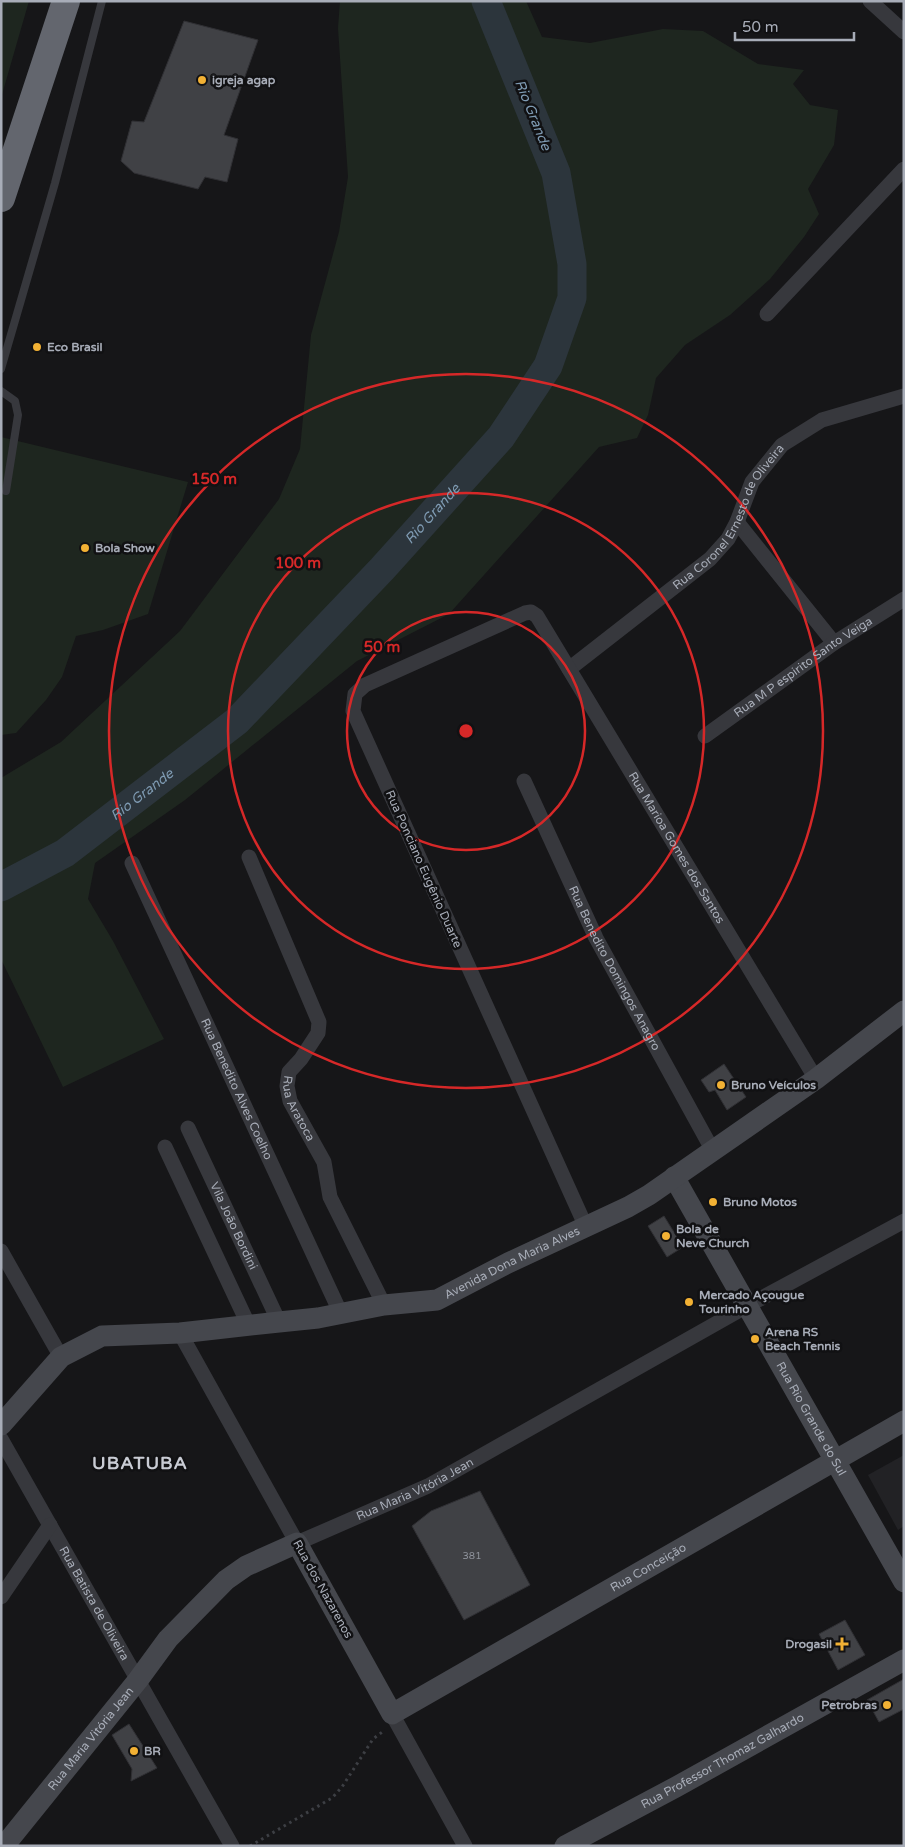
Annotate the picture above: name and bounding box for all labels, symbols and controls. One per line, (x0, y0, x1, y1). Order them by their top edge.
scale bar (735, 10, 854, 42)
text: 50 m (742, 18, 779, 36)
place label: igreja agap (212, 73, 276, 88)
marker: igreja agap (196, 74, 208, 86)
water label: Rio Grande (511, 77, 555, 154)
place label: Eco Brasil (47, 340, 103, 354)
marker: Eco Brasil (31, 341, 43, 353)
street label: Rua Coronel Ernesto de Oliveira (670, 441, 787, 592)
text: 150 m (191, 470, 237, 488)
water label: Rio Grande (401, 479, 464, 547)
place label: Bola Show (95, 541, 155, 555)
marker: Bola Show (79, 542, 91, 554)
text: 100 m (275, 554, 321, 572)
street label: Rua M P espirito Santo Veiga (731, 614, 875, 720)
text: 50 m (364, 638, 400, 656)
centre of rings (457, 722, 475, 740)
water label: Rio Grande (107, 764, 177, 824)
street label: Rua Marioa Gomes dos Santos (626, 769, 728, 926)
street label: Rua Ponciano Eugênio Duarte (383, 788, 465, 950)
street label: Rua Benedito Domingos Anagro (566, 884, 663, 1053)
street label: Rua Benedito Alves Coelho (198, 1016, 275, 1162)
street label: Rua Aratoca (280, 1075, 318, 1144)
place label: Bruno Veículos (731, 1078, 816, 1092)
marker: Bruno Veículos (715, 1079, 727, 1091)
street label: Vila João Bordini (207, 1180, 260, 1272)
place label: Bruno Motos (723, 1195, 797, 1209)
marker: Bruno Motos (707, 1196, 719, 1208)
place label: Bola de Neve Church (676, 1222, 749, 1250)
street label: Avenida Dona Maria Alves (442, 1223, 582, 1302)
marker: Bola de Neve Church (660, 1230, 672, 1242)
place label: Mercado Açougue Tourinho (698, 1288, 804, 1316)
marker: Mercado Açougue Tourinho (683, 1296, 695, 1308)
place label: Arena RS Beach Tennis (765, 1325, 841, 1353)
marker: Arena RS Beach Tennis (749, 1333, 761, 1345)
street label: Rua Rio Grande do Sul (773, 1359, 849, 1478)
district label: UBATUBA (92, 1452, 188, 1474)
street label: Rua Maria Vitória Jean (354, 1455, 476, 1523)
street label: Rua dos Nazarenos (290, 1537, 356, 1641)
street label: Rua Conceição (608, 1540, 689, 1595)
street label: Rua Batista de Oliveira (56, 1544, 132, 1663)
house number: 381 (463, 1550, 481, 1562)
place label: Drogasil (785, 1637, 832, 1652)
marker: Drogasil (836, 1638, 848, 1650)
street label: Rua Maria Vitória Jean (45, 1684, 136, 1793)
place label: Petrobras (821, 1698, 877, 1712)
marker: Petrobras (881, 1699, 893, 1711)
street label: Rua Professor Thomaz Galhardo (639, 1710, 806, 1811)
place label: BR (144, 1744, 161, 1758)
marker: BR (128, 1745, 140, 1757)

